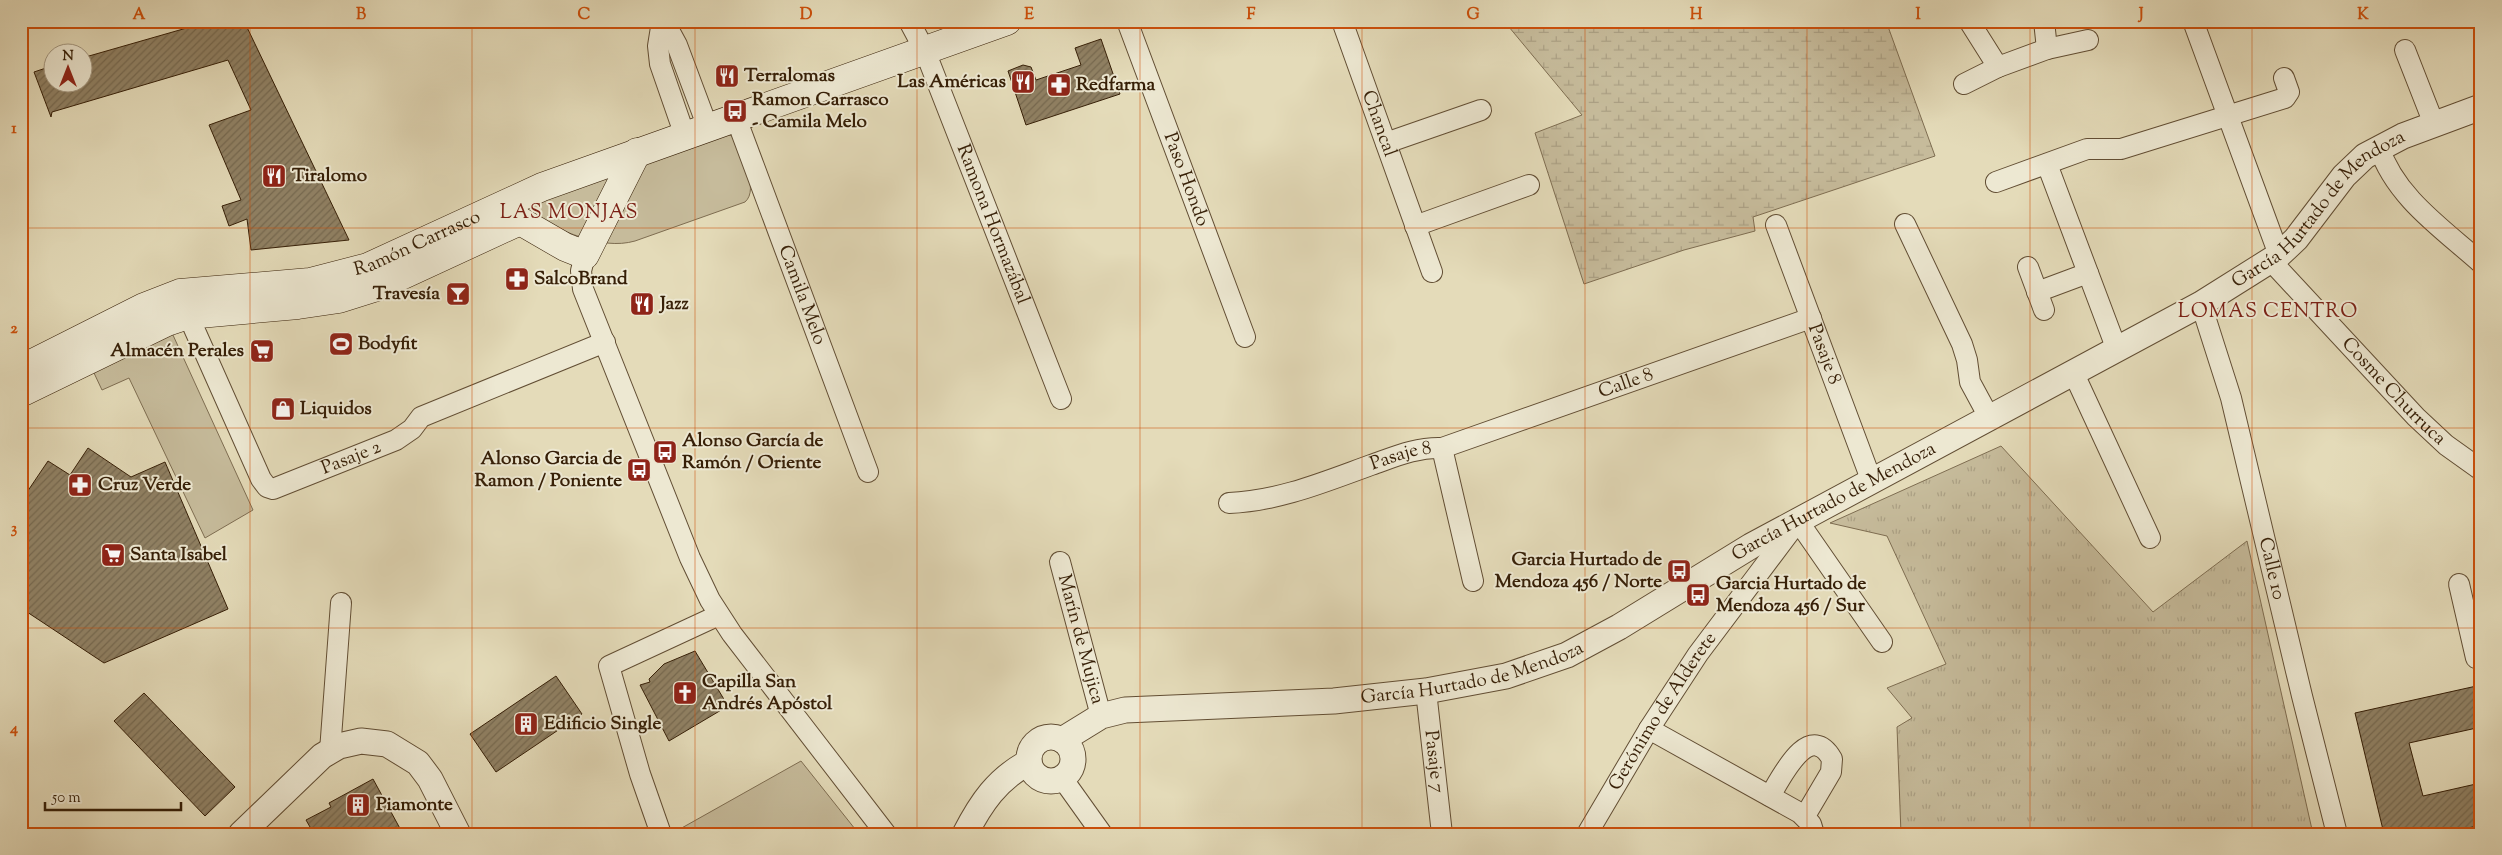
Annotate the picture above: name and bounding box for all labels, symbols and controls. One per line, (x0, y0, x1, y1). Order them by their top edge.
text: A (133, 4, 146, 27)
text: B (356, 4, 366, 27)
text: C (578, 4, 591, 27)
text: D (800, 4, 813, 27)
text: E (1024, 4, 1034, 27)
text: F (1247, 4, 1256, 27)
text: G (1466, 4, 1480, 27)
text: H (1690, 4, 1703, 27)
text: I (1915, 4, 1921, 27)
text: J (2137, 4, 2144, 27)
text: K (2357, 4, 2369, 27)
north arrow (42, 42, 92, 92)
text: N (62, 47, 74, 67)
restaurant icon: Terralomas (714, 63, 740, 89)
place label: Terralomas (744, 63, 836, 90)
place label: Las Américas (897, 69, 1007, 96)
restaurant icon: Las Américas (1010, 69, 1036, 95)
pharmacy icon: Redfarma (1046, 72, 1072, 98)
place label: Redfarma (1076, 72, 1156, 99)
place label: Ramon Carrasco - Camila Melo (752, 87, 889, 136)
street label: Chancal (1354, 87, 1403, 161)
bus stop icon: Ramon Carrasco - Camila Melo (722, 98, 748, 124)
text: 1 (11, 118, 17, 141)
street label: García Hurtado de Mendoza (2227, 124, 2410, 295)
street label: Paso Hondo (1156, 128, 1216, 230)
street label: Ramona Hormazábal (949, 140, 1036, 308)
restaurant icon: Tiralomo (261, 163, 287, 189)
place label: Tiralomo (292, 163, 368, 190)
district label: LAS MONJAS (500, 199, 638, 228)
street label: Ramón Carrasco (351, 204, 485, 284)
street label: Camila Melo (771, 241, 833, 349)
pharmacy icon: SalcoBrand (504, 266, 530, 292)
place label: SalcoBrand (534, 266, 628, 293)
place label: Travesía (373, 281, 440, 308)
bar icon: Travesía (445, 281, 471, 307)
restaurant icon: Jazz (629, 291, 655, 317)
place label: Jazz (658, 291, 689, 318)
district label: LOMAS CENTRO (2178, 298, 2358, 327)
text: 2 (10, 318, 18, 341)
street label: Pasaje 8 (1801, 320, 1848, 388)
sports icon: Bodyfit (328, 331, 354, 357)
place label: Bodyfit (358, 331, 418, 358)
street label: Cosme Churruca (2335, 331, 2452, 452)
place label: Almacén Perales (110, 338, 245, 365)
supermarket icon: Almacén Perales (249, 338, 275, 364)
street label: Calle 8 (1595, 361, 1657, 405)
shop icon: Liquidos (270, 396, 296, 422)
place label: Liquidos (300, 396, 372, 423)
place label: Alonso García de Ramón / Oriente (682, 428, 824, 477)
street label: Pasaje 2 (317, 434, 385, 482)
street label: Pasaje 8 (1366, 435, 1433, 478)
street label: García Hurtado de Mendoza (1727, 435, 1941, 568)
bus stop icon: Alonso García de Ramón / Oriente (652, 439, 678, 465)
place label: Alonso Garcia de Ramon / Poniente (474, 446, 622, 495)
bus stop icon: Alonso Garcia de Ramon / Poniente (626, 457, 652, 483)
pharmacy icon: Cruz Verde (67, 472, 93, 498)
place label: Cruz Verde (98, 472, 191, 499)
text: 3 (11, 518, 18, 541)
street label: Calle 10 (2251, 535, 2292, 603)
supermarket icon: Santa Isabel (100, 542, 126, 568)
place label: Santa Isabel (130, 542, 228, 569)
place label: Garcia Hurtado de Mendoza 456 / Norte (1495, 547, 1662, 596)
bus stop icon: Garcia Hurtado de Mendoza 456 / Norte (1666, 558, 1692, 584)
street label: Marín de Mujica (1050, 571, 1111, 707)
place label: Garcia Hurtado de Mendoza 456 / Sur (1716, 571, 1867, 620)
bus stop icon: Garcia Hurtado de Mendoza 456 / Sur (1685, 582, 1711, 608)
street label: Gerónimo de Alderete (1602, 626, 1723, 796)
street label: García Hurtado de Mendoza (1359, 635, 1589, 712)
place label: Capilla San Andrés Apóstol (702, 669, 833, 718)
church icon: Capilla San Andrés Apóstol (672, 680, 698, 706)
building icon: Edificio Single (513, 711, 539, 737)
place label: Edificio Single (544, 711, 661, 738)
text: 4 (9, 718, 18, 741)
street label: Pasaje 7 (1417, 729, 1451, 795)
scale bar (45, 780, 181, 812)
text: 50 m (51, 788, 81, 809)
building icon: Piamonte (345, 792, 371, 818)
place label: Piamonte (376, 792, 453, 819)

